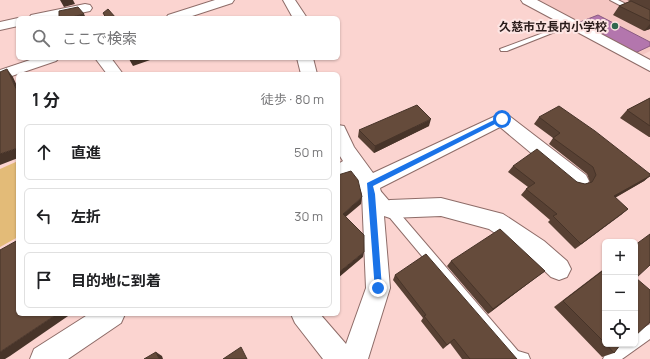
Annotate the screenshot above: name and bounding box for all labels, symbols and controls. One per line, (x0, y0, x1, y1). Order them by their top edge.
search box (16, 16, 340, 60)
place label: 久慈市立長内小学校 (499, 18, 607, 35)
marker: 久慈市立長内小学校 (610, 21, 620, 31)
icon: search (30, 27, 52, 49)
text: ここで検索 (62, 28, 137, 49)
text: 1 分 (32, 88, 60, 111)
text: 徒歩 · 80 m (261, 90, 324, 108)
route start (493, 110, 511, 128)
icon: ahead (33, 141, 55, 163)
text: 直進 (71, 142, 101, 163)
text: 50 m (294, 143, 323, 161)
icon: left (33, 205, 55, 227)
text: 左折 (71, 206, 101, 227)
text: 30 m (294, 207, 323, 225)
map controls (602, 239, 638, 347)
button: + (602, 239, 638, 275)
icon: arrive (33, 269, 55, 291)
text: 目的地に到着 (71, 270, 161, 291)
button: − (602, 275, 638, 311)
route end (369, 279, 387, 297)
button: locate (602, 311, 638, 347)

